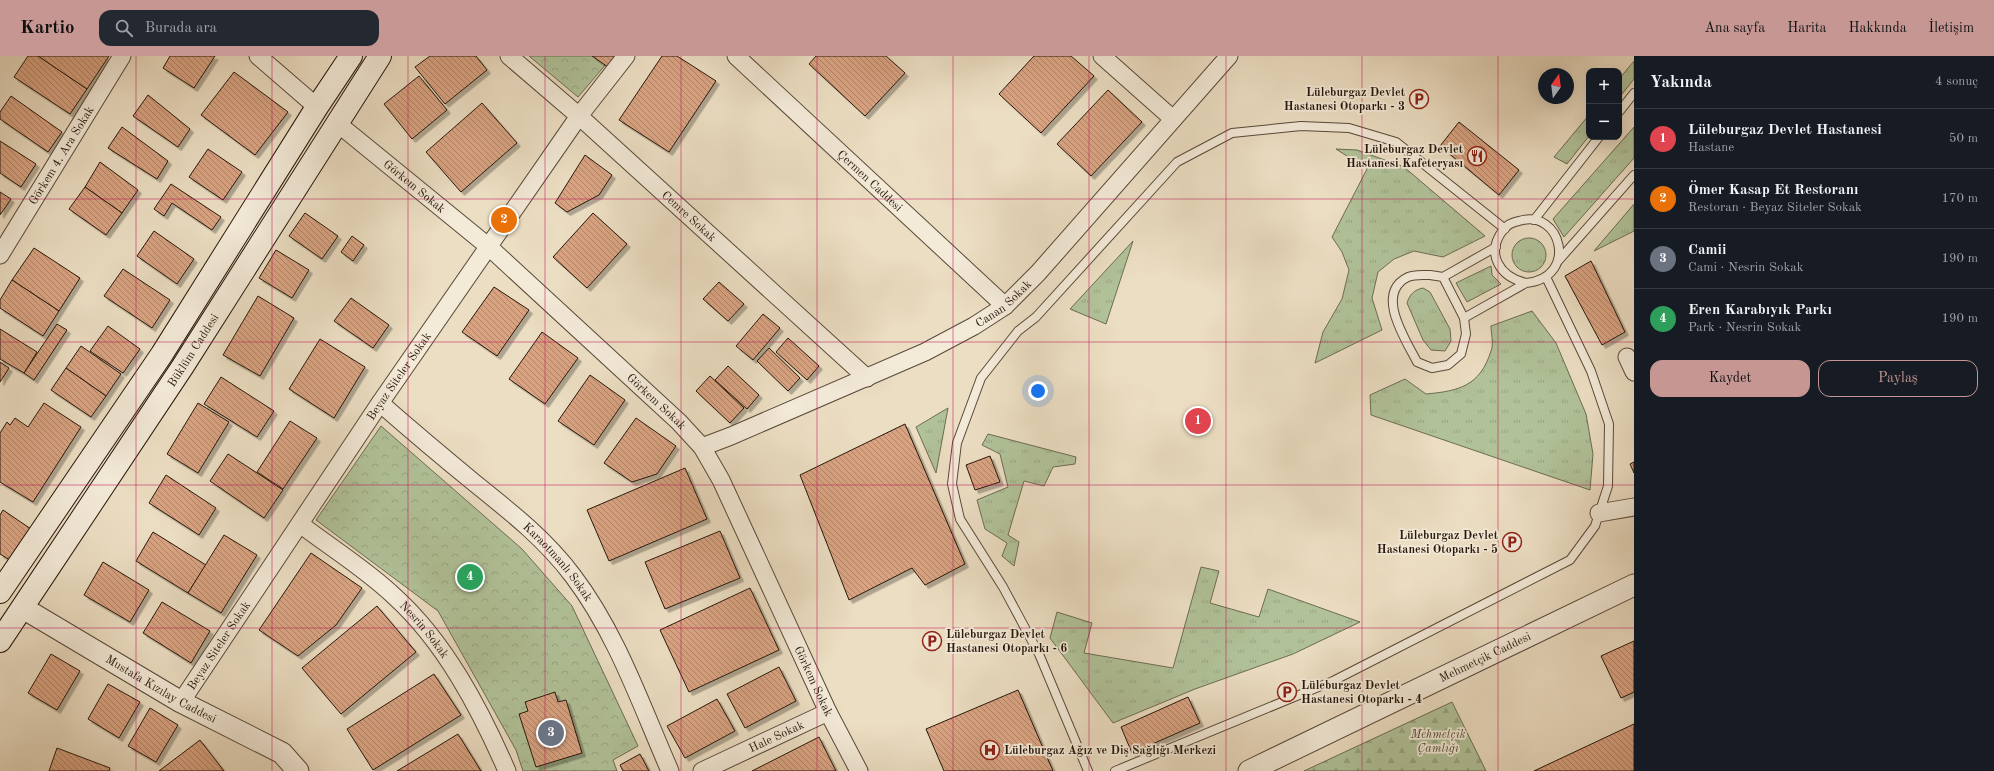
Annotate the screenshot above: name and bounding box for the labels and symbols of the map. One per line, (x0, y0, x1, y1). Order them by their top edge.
north arrow (1538, 68, 1574, 104)
place label: Lüleburgaz Devlet Hastanesi Otoparkı - 3 (1284, 87, 1406, 113)
parking icon: Lüleburgaz Devlet Hastanesi Otoparkı - 3 (1408, 88, 1430, 110)
street label: Görkem 4. Ara Sokak (27, 104, 97, 207)
place label: Lüleburgaz Devlet Hastanesi Kafeteryası (1346, 144, 1464, 170)
restaurant icon: Lüleburgaz Devlet Hastanesi Kafeteryası (1466, 145, 1488, 167)
street label: Çermen Caddesi (835, 148, 904, 214)
street label: Görkem Sokak (381, 158, 447, 216)
street label: Cemre Sokak (659, 189, 718, 244)
pin: 2 (491, 205, 517, 235)
street label: Canan Sokak (974, 278, 1034, 330)
street label: Büklüm Caddesi (166, 312, 221, 389)
street label: Beyaz Siteler Sokak (365, 331, 434, 423)
street label: Görkem Sokak (624, 372, 688, 432)
your location (1028, 381, 1048, 401)
pin: 1 (1185, 406, 1211, 436)
street label: Karaotmanlı Sokak (520, 521, 594, 604)
place label: Lüleburgaz Devlet Hastanesi Otoparkı - 5 (1377, 530, 1499, 556)
parking icon: Lüleburgaz Devlet Hastanesi Otoparkı - 5 (1501, 531, 1523, 553)
pin: 4 (457, 562, 483, 592)
street label: Beyaz Siteler Sokak (186, 599, 253, 692)
street label: Nesrin Sokak (397, 600, 450, 661)
place label: Lüleburgaz Devlet Hastanesi Otoparkı - 6 (946, 629, 1067, 655)
parking icon: Lüleburgaz Devlet Hastanesi Otoparkı - 6 (921, 630, 943, 652)
street label: Mehmetçik Caddesi (1438, 631, 1533, 685)
street label: Görkem Sokak (791, 644, 834, 719)
street label: Mustafa Kızılay Caddesi (103, 653, 218, 726)
place label: Lüleburgaz Devlet Hastanesi Otoparkı - 4 (1301, 680, 1422, 706)
parking icon: Lüleburgaz Devlet Hastanesi Otoparkı - 4 (1276, 681, 1298, 703)
pin: 3 (538, 718, 564, 748)
street label: Hale Sokak (747, 719, 806, 755)
park label: Mehmetçik Çamlığı (1409, 729, 1466, 755)
hospital icon: Lüleburgaz Ağız ve Diş Sağlığı Merkezi (979, 739, 1001, 761)
place label: Lüleburgaz Ağız ve Diş Sağlığı Merkezi (1004, 745, 1217, 757)

